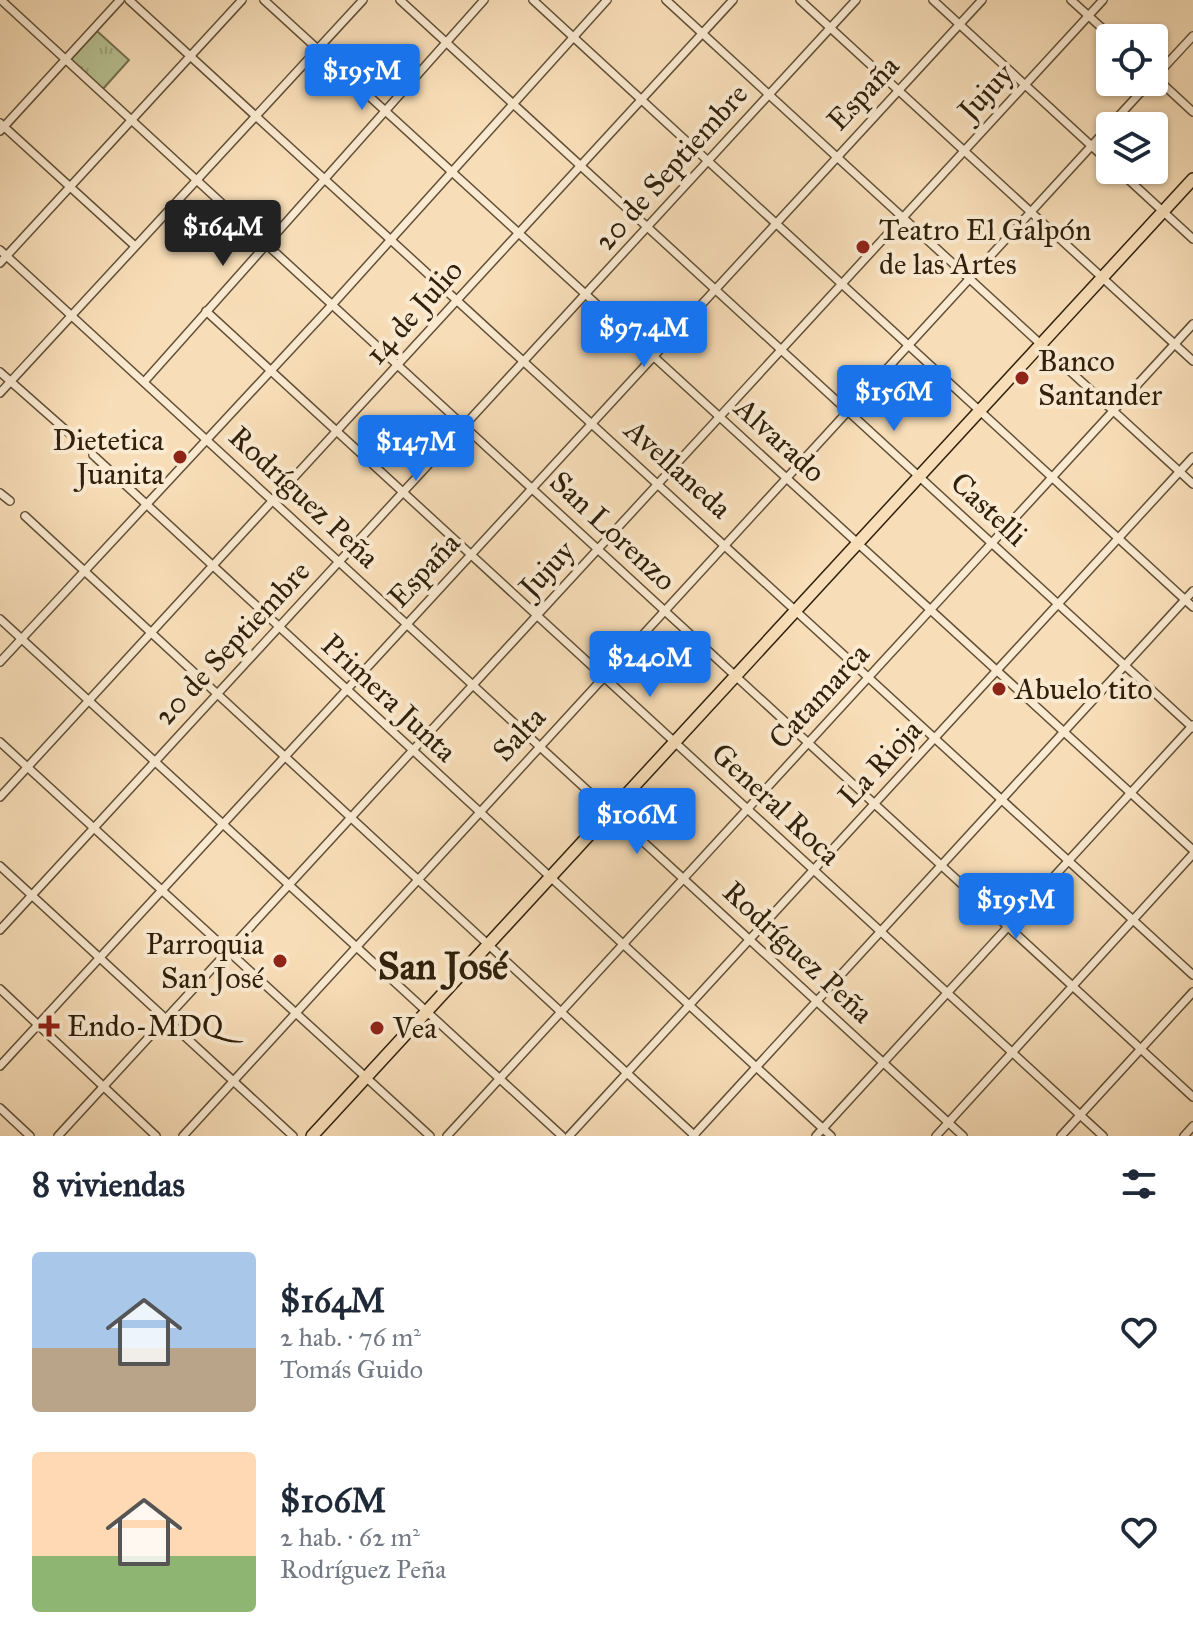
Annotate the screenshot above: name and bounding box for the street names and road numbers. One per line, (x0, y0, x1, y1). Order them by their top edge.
street label: España (819, 48, 907, 138)
street label: Jujuy (949, 55, 1022, 130)
street label: 20 de Septiembre (587, 76, 755, 258)
street label: 14 de Julio (358, 252, 470, 372)
street label: Alvarado (726, 389, 833, 490)
street label: Avellaneda (616, 410, 739, 526)
street label: Rodríguez Peña (222, 418, 387, 576)
street label: San Lorenzo (543, 464, 683, 598)
street label: Castelli (943, 465, 1035, 553)
street label: España (380, 525, 468, 615)
street label: Jujuy (510, 532, 583, 607)
street label: 20 de Septiembre (147, 553, 317, 733)
street label: Primera Junta (314, 626, 464, 770)
street label: Catamarca (761, 636, 877, 756)
street label: Salta (485, 699, 553, 769)
street label: La Rioja (831, 712, 929, 814)
street label: General Roca (704, 735, 848, 873)
street label: Rodríguez Peña (716, 873, 881, 1031)

